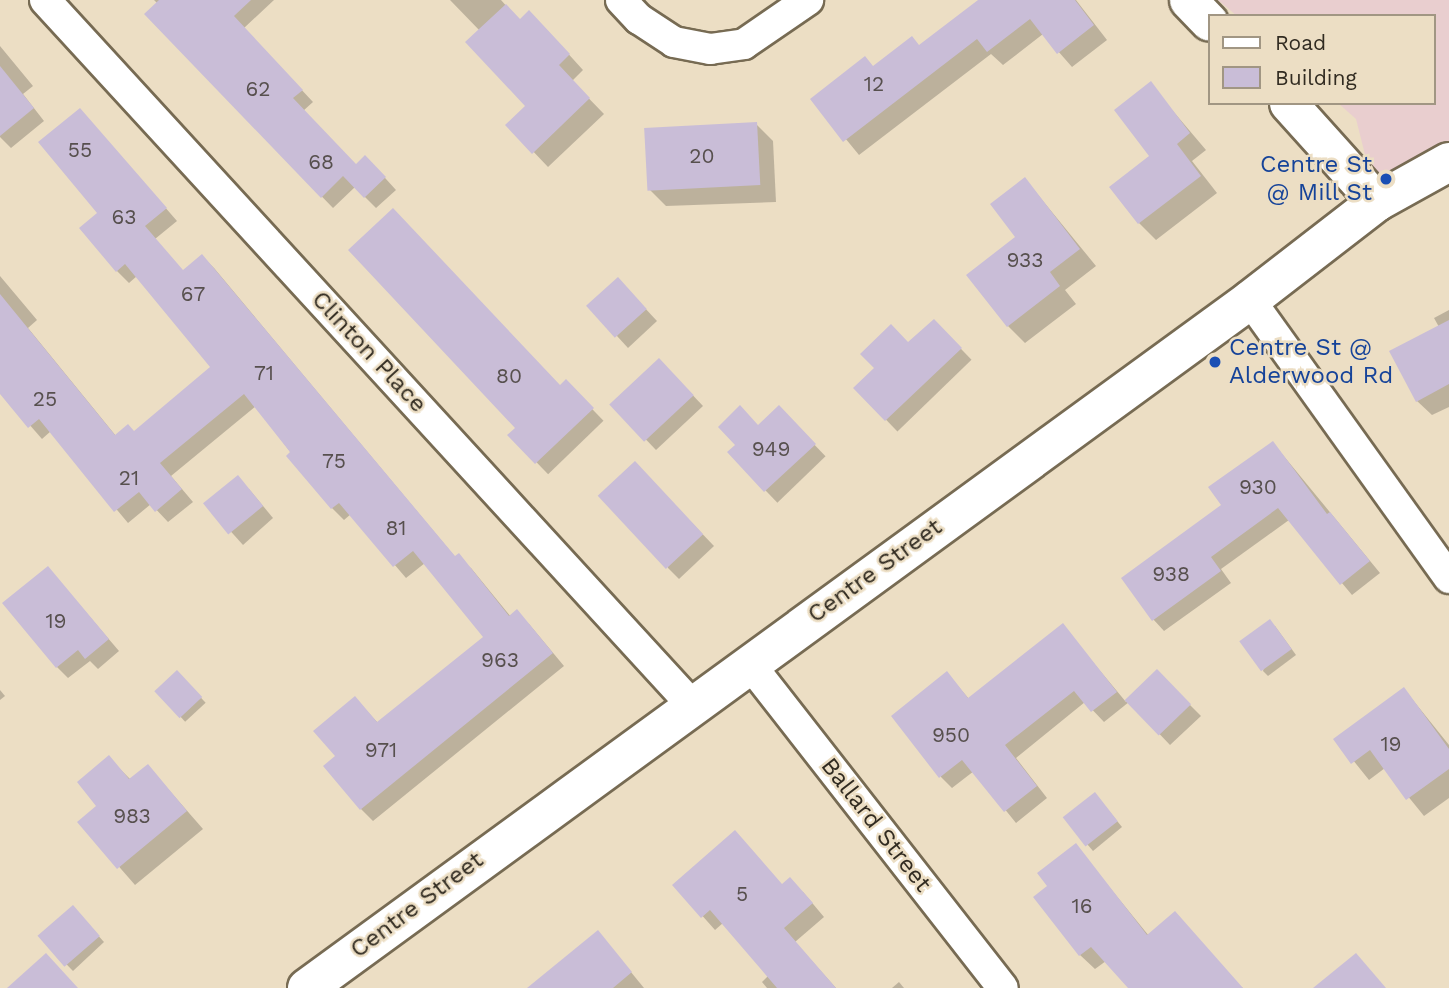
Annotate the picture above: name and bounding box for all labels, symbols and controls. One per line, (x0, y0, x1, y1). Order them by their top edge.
legend (1208, 14, 1435, 105)
text: Road (1275, 30, 1326, 55)
text: Building (1275, 65, 1357, 90)
house number: 12 (864, 71, 884, 97)
house number: 62 (245, 76, 271, 102)
house number: 55 (68, 137, 92, 163)
house number: 20 (689, 143, 715, 169)
house number: 68 (308, 149, 334, 175)
place label: Centre St @ Mill St (1260, 151, 1372, 207)
marker: Centre St @ Mill St (1378, 171, 1394, 187)
house number: 63 (111, 204, 137, 230)
house number: 933 (1006, 247, 1044, 273)
house number: 67 (181, 281, 205, 307)
street label: Clinton Place (306, 285, 432, 419)
place label: Centre St @ Alderwood Rd (1229, 334, 1393, 390)
marker: Centre St @ Alderwood Rd (1207, 354, 1223, 370)
house number: 71 (254, 360, 274, 386)
house number: 80 (496, 363, 522, 389)
house number: 25 (33, 386, 57, 412)
house number: 949 (752, 436, 790, 462)
house number: 75 (322, 448, 346, 474)
house number: 21 (119, 465, 139, 491)
house number: 930 (1239, 474, 1277, 500)
street label: Centre Street (802, 513, 948, 629)
house number: 81 (385, 515, 407, 541)
house number: 938 (1152, 561, 1190, 587)
house number: 19 (45, 608, 67, 634)
house number: 963 (481, 647, 519, 673)
house number: 950 (932, 722, 970, 748)
house number: 19 (1380, 731, 1402, 757)
house number: 971 (365, 737, 397, 763)
street label: Ballard Street (815, 752, 937, 898)
house number: 983 (113, 803, 151, 829)
street label: Centre Street (345, 846, 489, 964)
house number: 5 (736, 881, 748, 907)
house number: 16 (1072, 893, 1092, 919)

